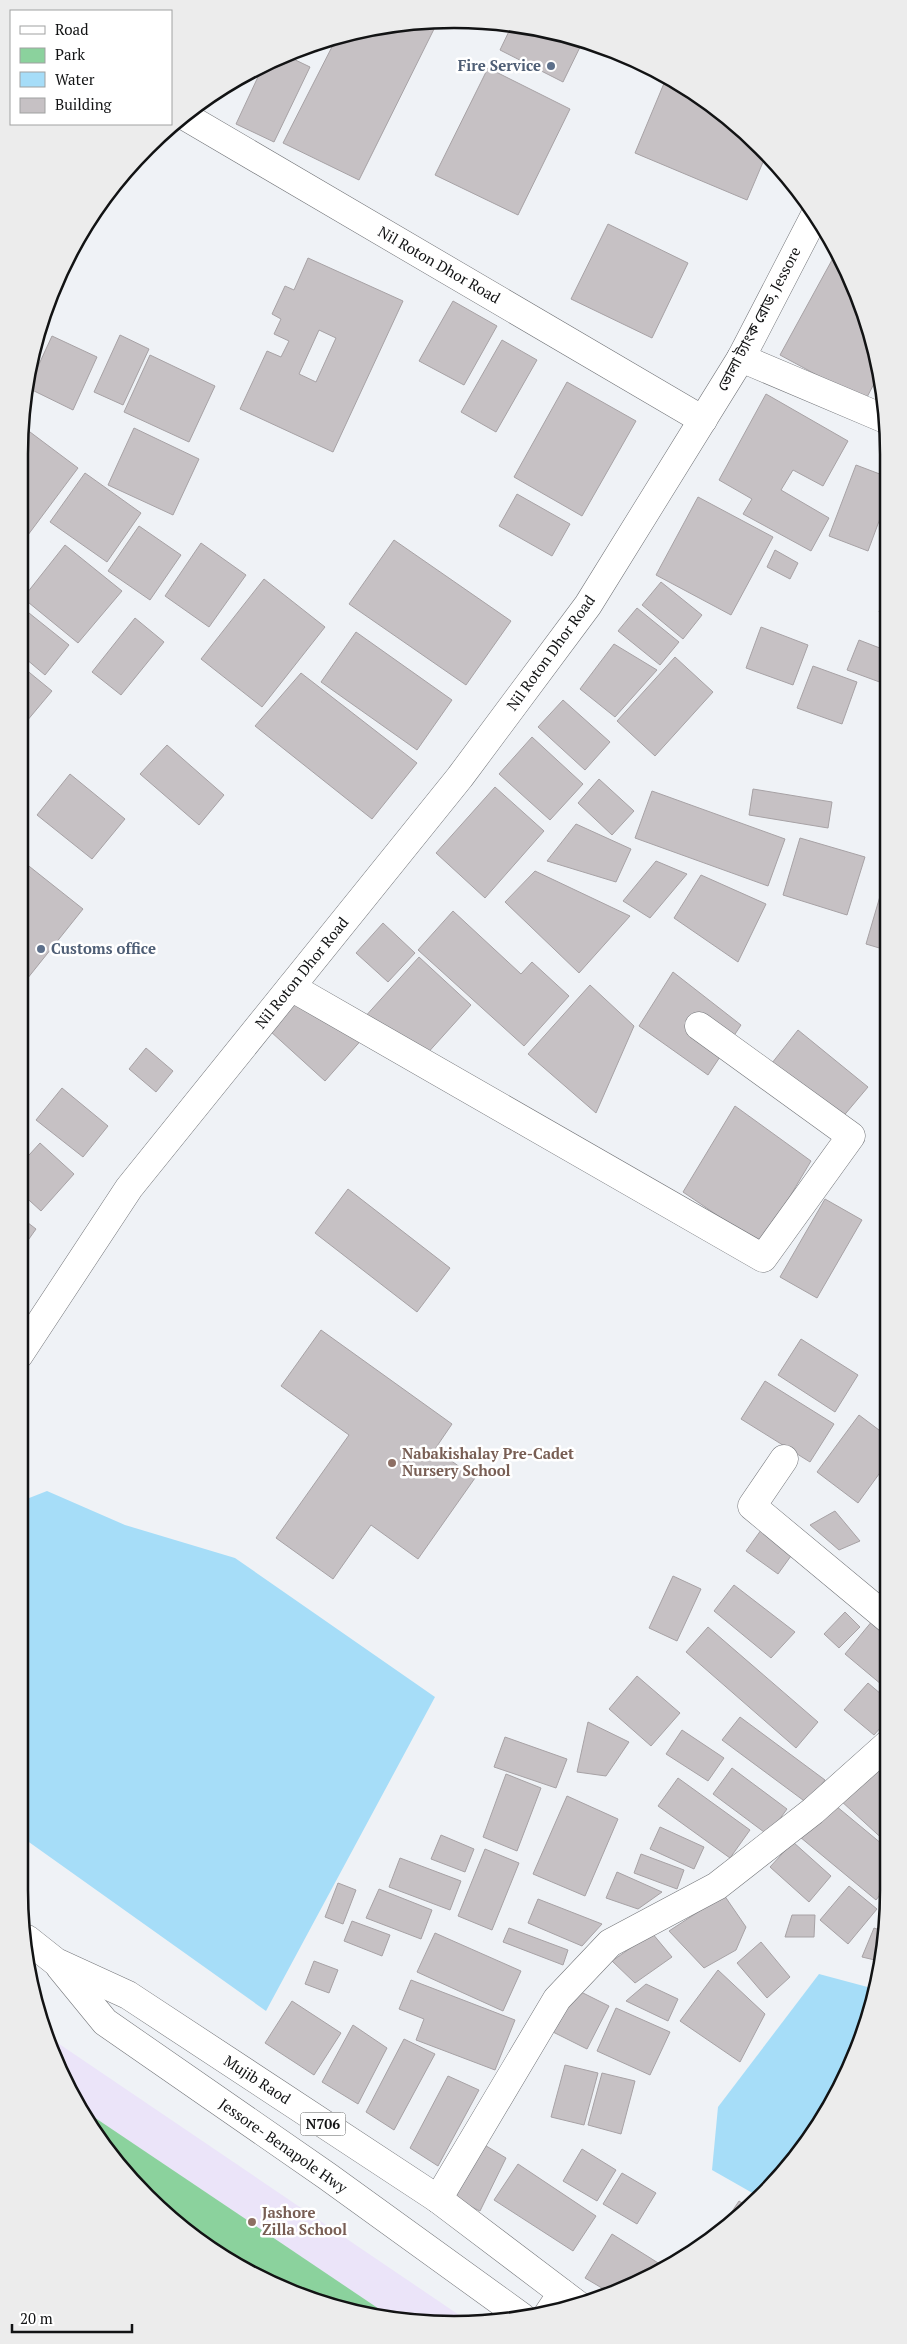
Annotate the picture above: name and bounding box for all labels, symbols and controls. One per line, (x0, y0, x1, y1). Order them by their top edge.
legend (10, 10, 172, 125)
text: Road (55, 19, 88, 39)
text: Park (55, 44, 85, 64)
place label: Fire Service (458, 55, 541, 75)
marker: Fire Service (545, 60, 557, 72)
text: Water (55, 69, 95, 89)
text: Building (55, 94, 113, 114)
street label: Nil Roton Dhor Road (375, 221, 504, 307)
street label: ভোলা ট্যাংক রোড, Jessore (712, 243, 805, 394)
street label: Nil Roton Dhor Road (502, 591, 599, 714)
street label: Nil Roton Dhor Road (250, 912, 352, 1032)
place label: Customs office (51, 938, 156, 958)
marker: Customs office (35, 943, 47, 955)
place label: Nabakishalay Pre-Cadet Nursery School (402, 1443, 574, 1480)
marker: Nabakishalay Pre-Cadet Nursery School (386, 1457, 398, 1469)
street label: Mujib Raod (220, 2050, 295, 2108)
street label: Jessore- Benapole Hwy (215, 2093, 352, 2197)
road number: N706 (300, 2112, 346, 2136)
place label: Jashore Zilla School (262, 2202, 347, 2239)
marker: Jashore Zilla School (246, 2216, 258, 2228)
scale bar (12, 2302, 132, 2334)
text: 20 m (20, 2308, 53, 2328)

